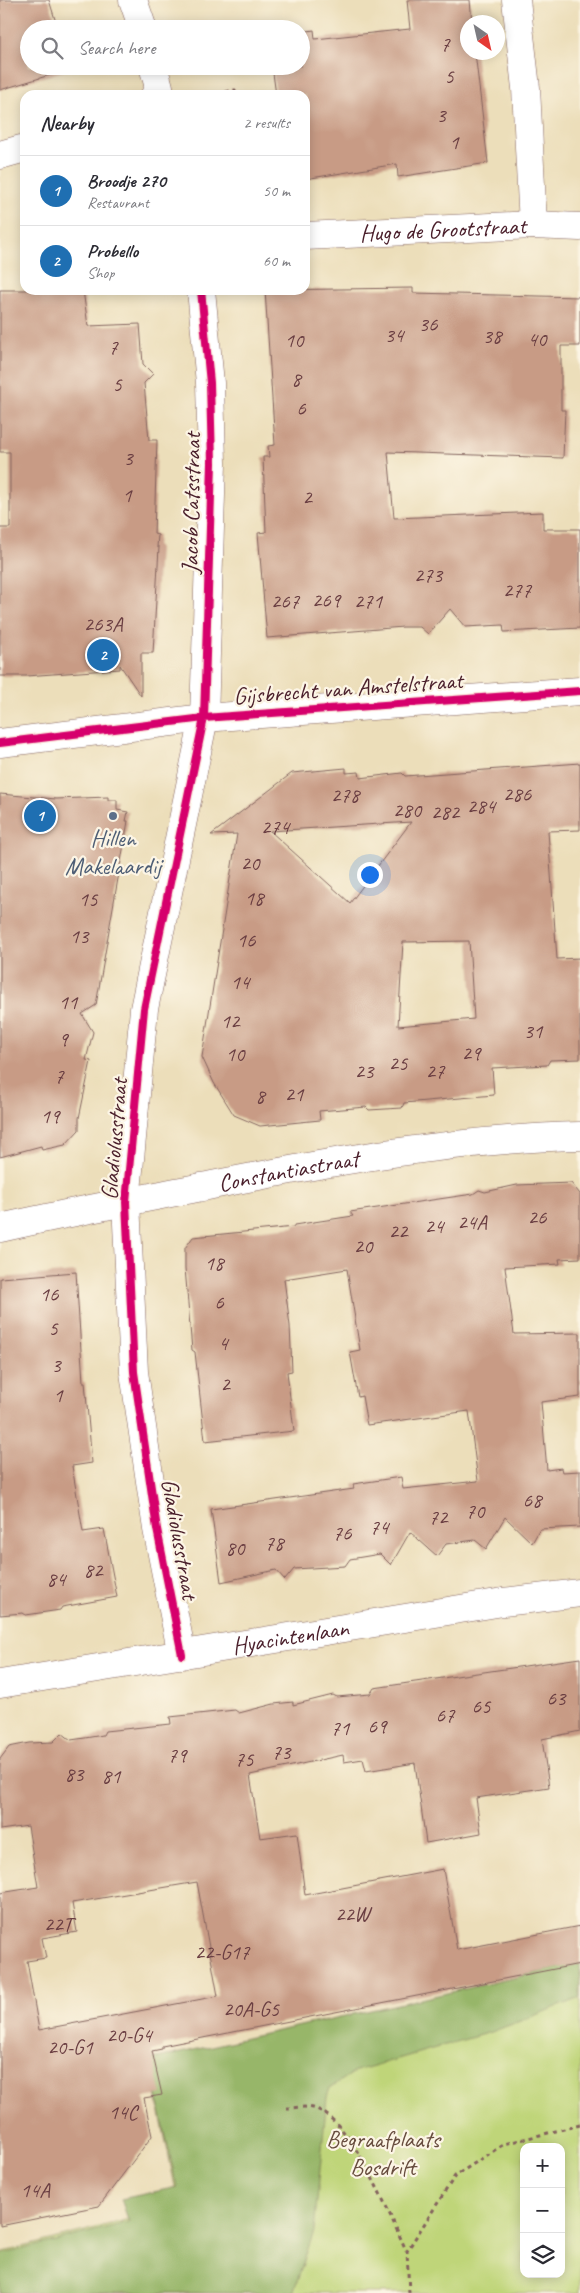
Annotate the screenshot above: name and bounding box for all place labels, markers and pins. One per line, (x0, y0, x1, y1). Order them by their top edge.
pin: 2 (87, 636, 119, 674)
pin: 1 (24, 797, 56, 835)
marker: Hillen Makelaardij (107, 810, 119, 822)
place label: Hillen Makelaardij (65, 823, 164, 881)

